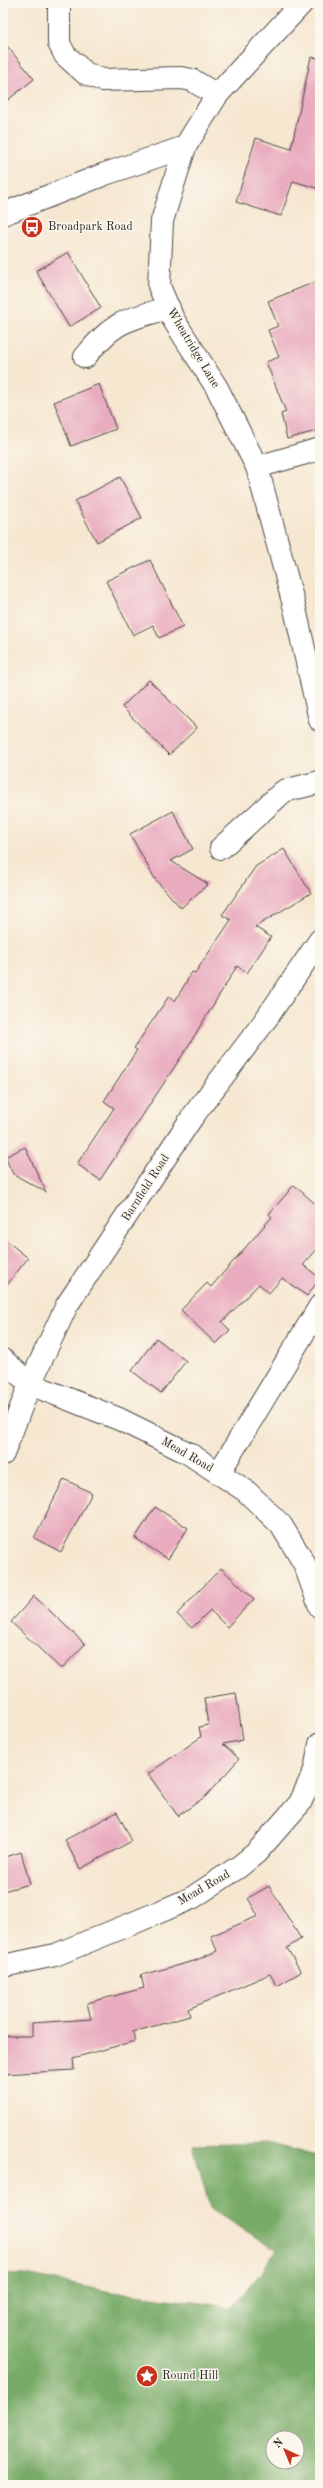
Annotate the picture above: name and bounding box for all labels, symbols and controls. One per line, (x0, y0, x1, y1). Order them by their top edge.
bus stop icon: Broadpark Road (19, 214, 45, 240)
place label: Broadpark Road (48, 221, 133, 233)
street label: Wheatridge Lane (164, 306, 222, 390)
street label: Barnfield Road (120, 1152, 172, 1224)
street label: Mead Road (159, 1435, 215, 1475)
street label: Mead Road (176, 1868, 232, 1908)
place icon: Round Hill (134, 2363, 160, 2389)
place label: Round Hill (162, 2370, 218, 2382)
north arrow (265, 2430, 305, 2470)
text: N (272, 2437, 286, 2451)

